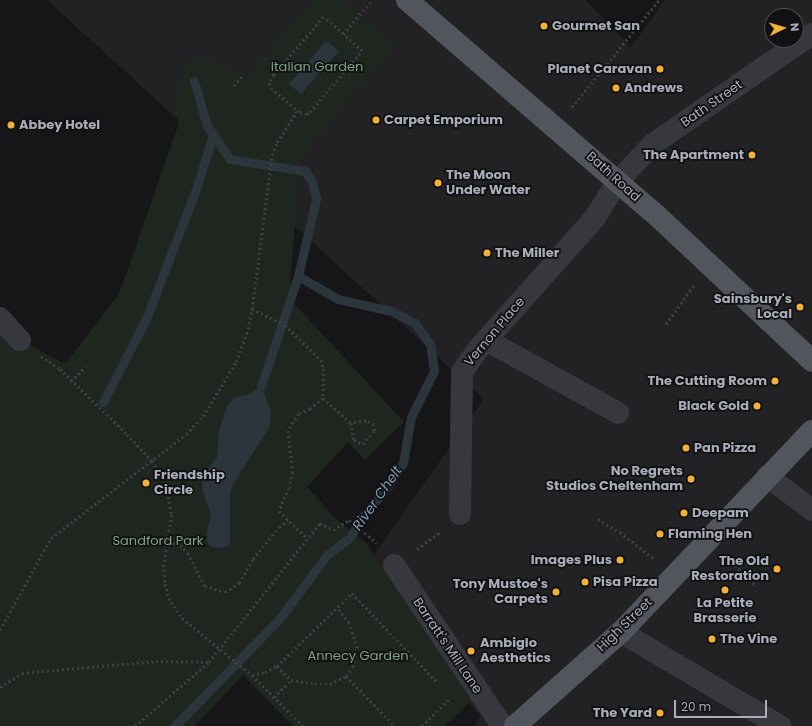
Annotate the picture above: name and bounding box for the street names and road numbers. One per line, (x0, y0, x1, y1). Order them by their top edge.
street label: Bath Street (678, 77, 746, 131)
street label: Bath Road (583, 149, 643, 205)
street label: Vernon Place (462, 294, 528, 370)
street label: Barratt's Mill Lane (409, 595, 485, 697)
street label: High Street (594, 595, 656, 655)

